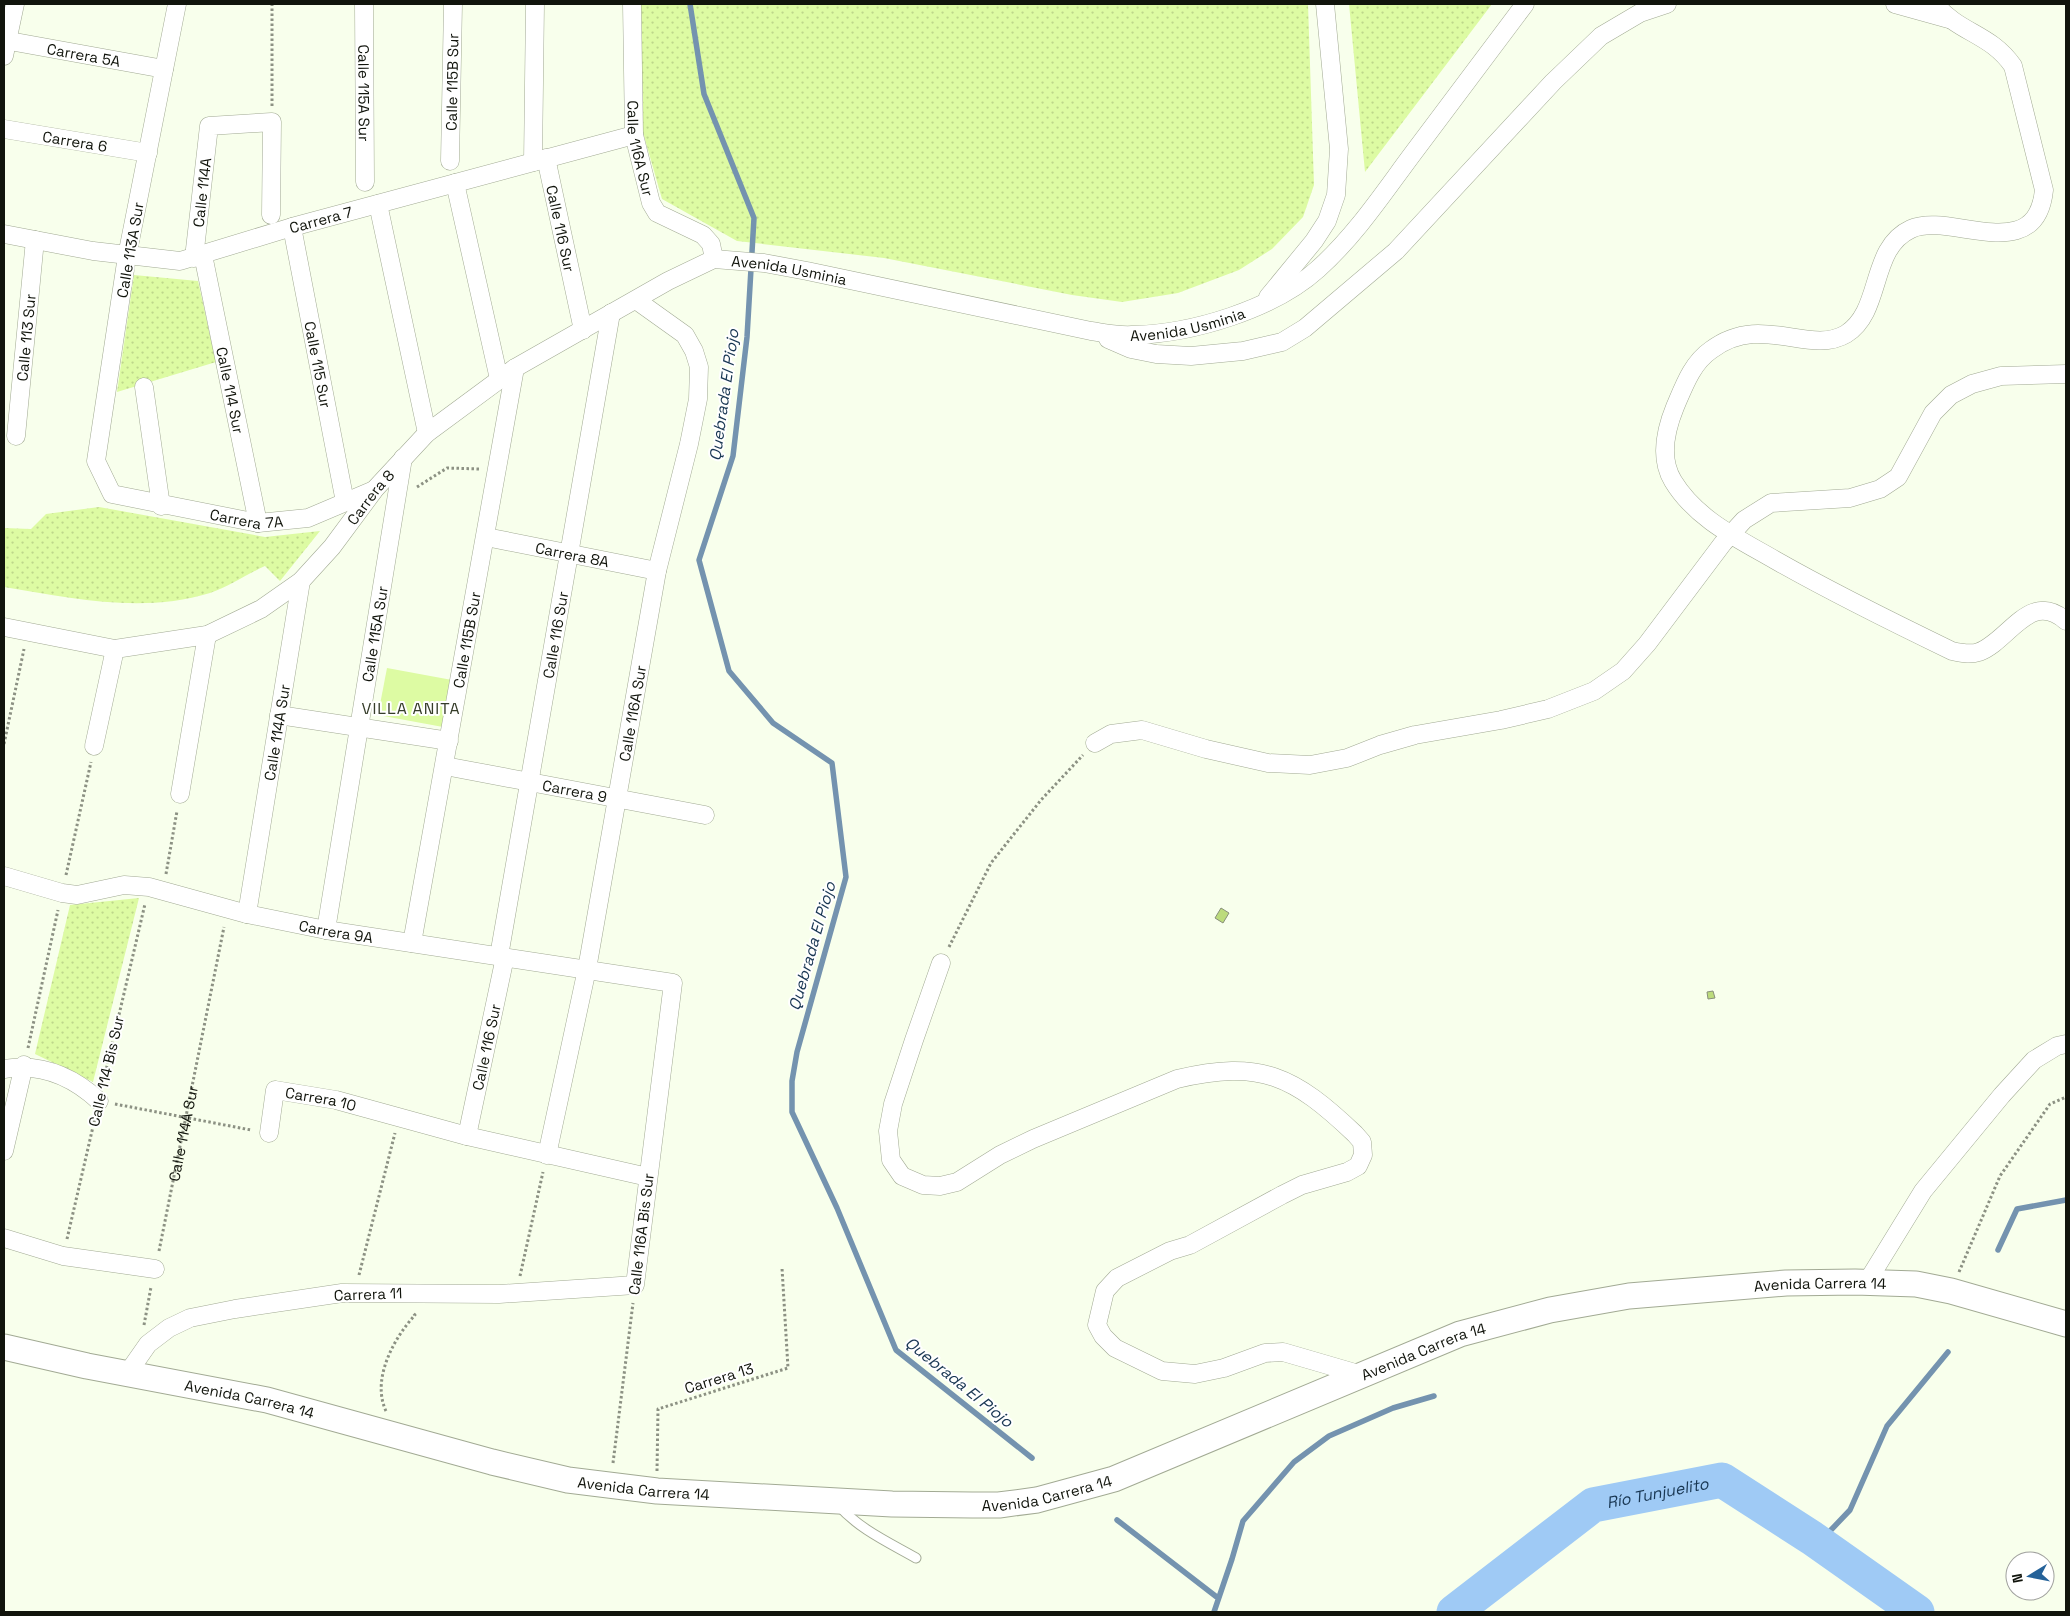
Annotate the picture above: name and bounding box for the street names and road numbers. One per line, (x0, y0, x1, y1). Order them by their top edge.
street label: Calle 115B Sur (441, 33, 462, 131)
street label: Carrera 5A (45, 38, 123, 71)
street label: Calle 115A Sur (355, 44, 374, 142)
street label: Calle 116A Sur (624, 100, 658, 198)
street label: Carrera 6 (41, 126, 109, 156)
street label: Calle 114A (188, 156, 215, 228)
street label: Calle 116 Sur (543, 183, 580, 274)
street label: Calle 113A Sur (112, 200, 148, 299)
street label: Carrera 7 (287, 202, 354, 237)
street label: Avenida Usminia (731, 251, 849, 289)
street label: Calle 113 Sur (12, 292, 39, 382)
street label: Avenida Usminia (1130, 303, 1248, 345)
street label: Calle 115 Sur (301, 320, 336, 410)
street label: Calle 114 Sur (213, 345, 249, 436)
street label: Carrera 8 (342, 465, 398, 528)
street label: Carrera 7A (208, 504, 285, 533)
street label: Carrera 8A (534, 538, 611, 571)
street label: Calle 115A Sur (357, 584, 392, 683)
street label: Calle 116 Sur (538, 589, 572, 680)
street label: Calle 115B Sur (448, 590, 484, 690)
street label: Calle 116A Sur (614, 663, 650, 763)
street label: Calle 114A Sur (259, 682, 294, 782)
street label: Carrera 9 (541, 775, 609, 806)
street label: Carrera 9A (297, 915, 375, 947)
street label: Calle 116 Sur (467, 1002, 504, 1092)
street label: Calle 114 Bis Sur (84, 1013, 128, 1128)
street label: Carrera 10 (284, 1082, 359, 1115)
street label: Calle 114A Sur (164, 1083, 202, 1183)
street label: Calle 116A Bis Sur (624, 1172, 658, 1296)
street label: Avenida Carrera 14 (1753, 1272, 1887, 1295)
street label: Carrera 11 (333, 1283, 403, 1305)
street label: Avenida Carrera 14 (1358, 1318, 1488, 1384)
street label: Carrera 13 (682, 1358, 756, 1398)
street label: Avenida Carrera 14 (183, 1375, 317, 1422)
street label: Avenida Carrera 14 (982, 1471, 1114, 1515)
street label: Avenida Carrera 14 (577, 1472, 710, 1503)

